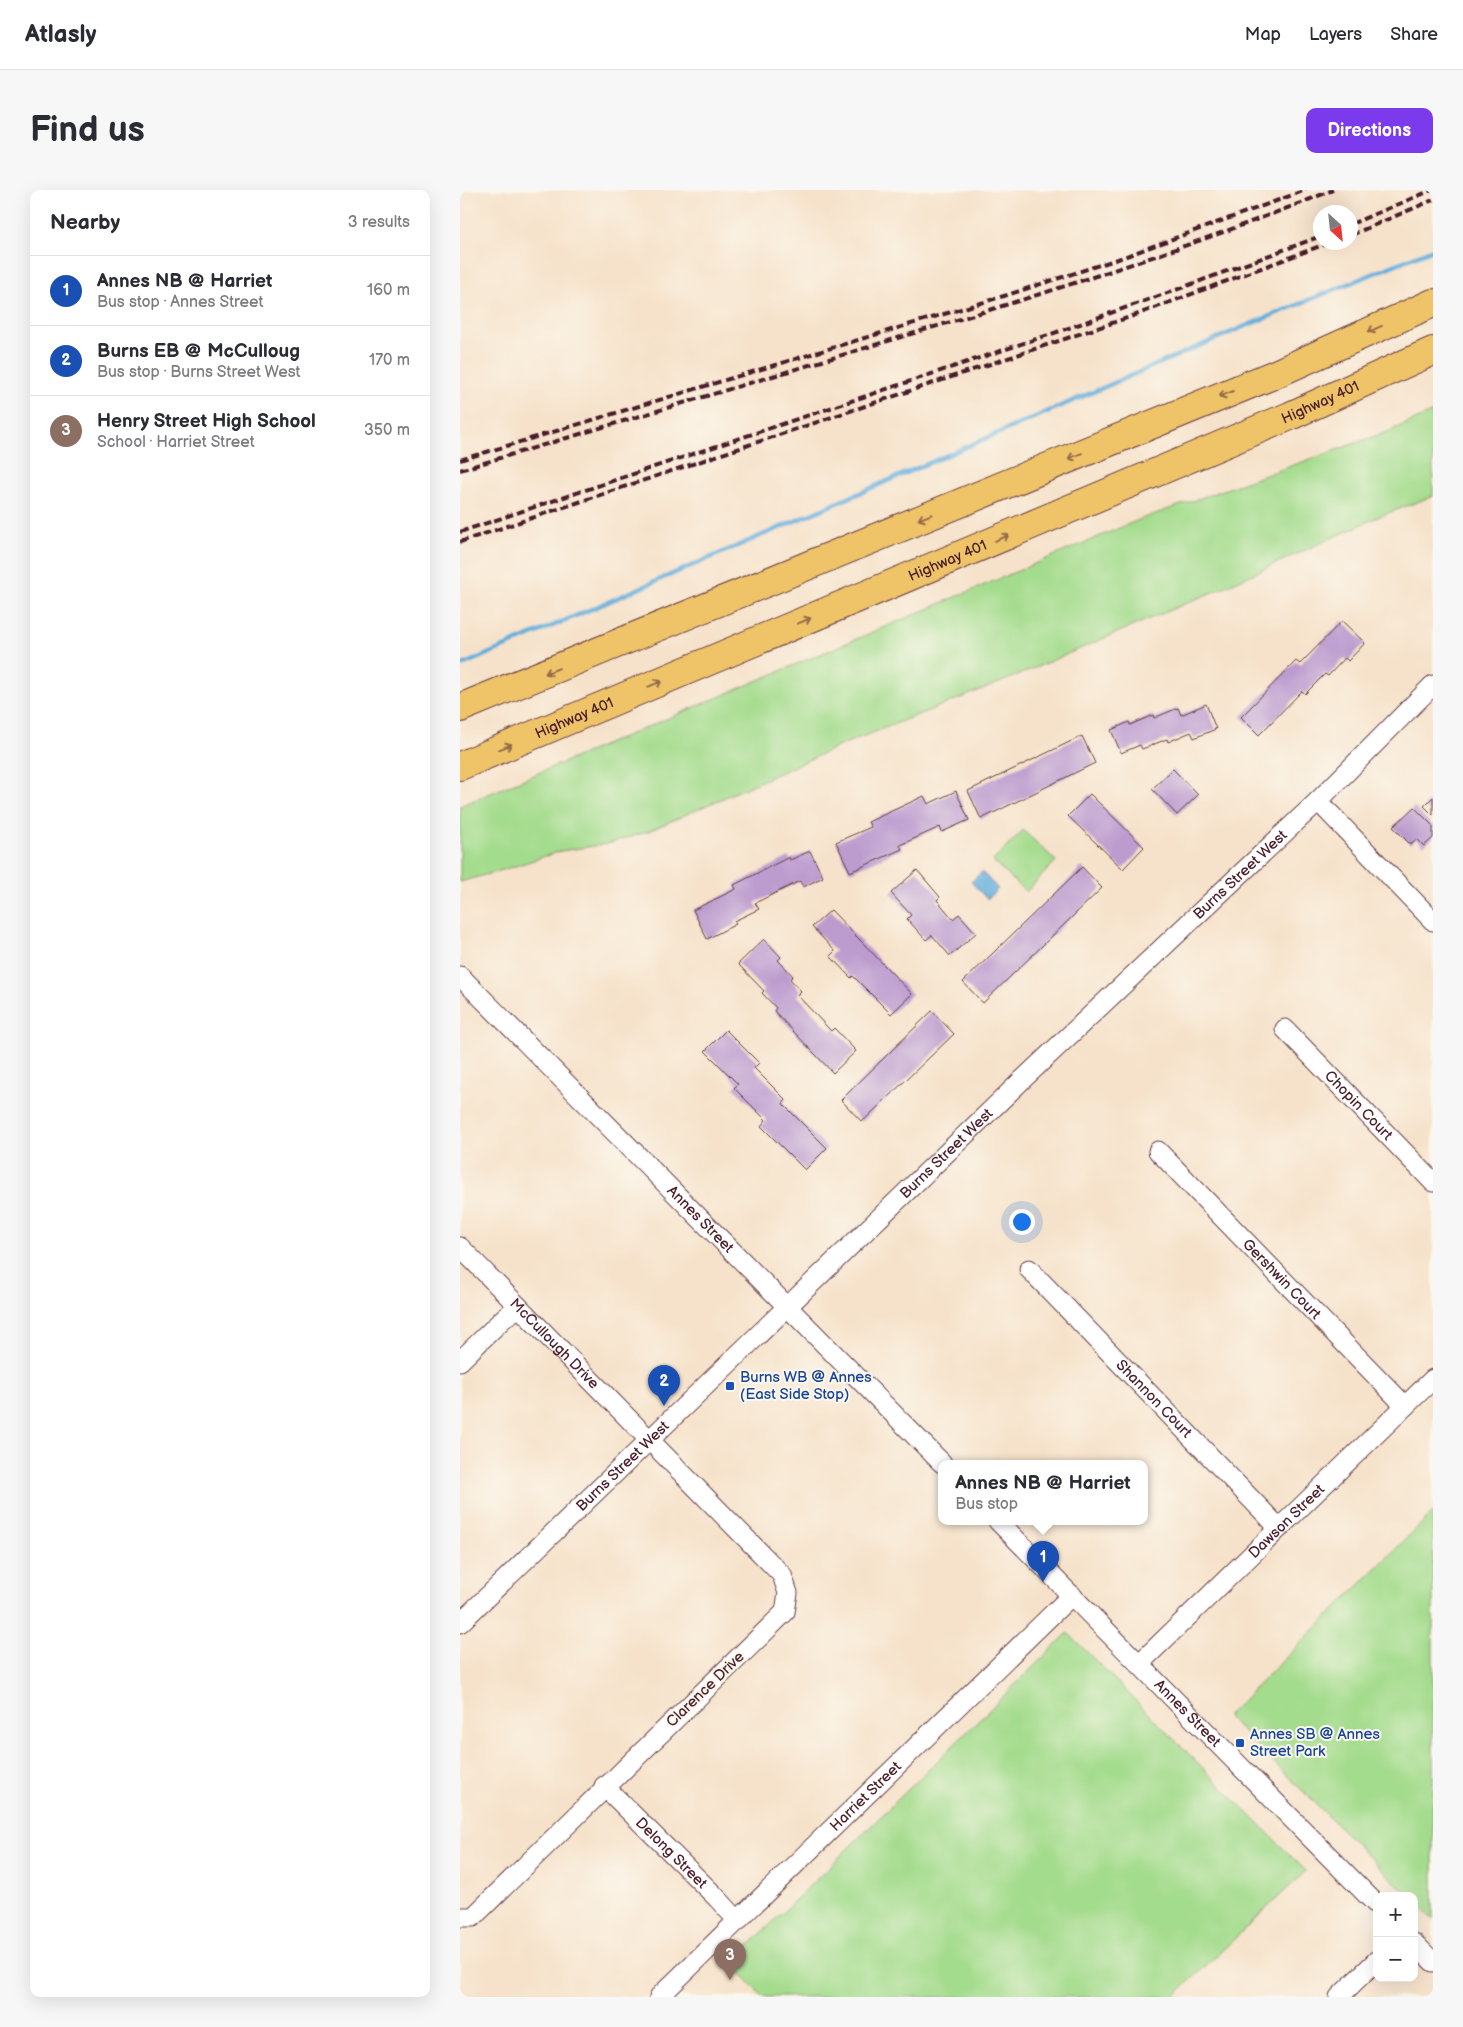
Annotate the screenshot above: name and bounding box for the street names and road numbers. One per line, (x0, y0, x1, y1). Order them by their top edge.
street label: Highway 401 (1279, 377, 1362, 429)
street label: Highway 401 (905, 536, 990, 586)
street label: Highway 401 (532, 693, 617, 743)
street label: Burns Street West (1189, 826, 1292, 924)
street label: Chopin Court (1320, 1067, 1397, 1145)
street label: Burns Street West (896, 1104, 997, 1203)
street label: Annes Street (663, 1182, 738, 1257)
street label: Gershwin Court (1238, 1235, 1325, 1324)
street label: McCullough Drive (506, 1294, 603, 1393)
street label: Shannon Court (1112, 1356, 1196, 1442)
street label: Burns Street West (572, 1417, 674, 1516)
street label: Dawson Street (1245, 1480, 1329, 1563)
street label: Clarence Drive (662, 1647, 748, 1731)
street label: Annes Street (1150, 1676, 1225, 1752)
street label: Harriet Street (826, 1757, 906, 1835)
street label: Delong Street (631, 1814, 711, 1893)

